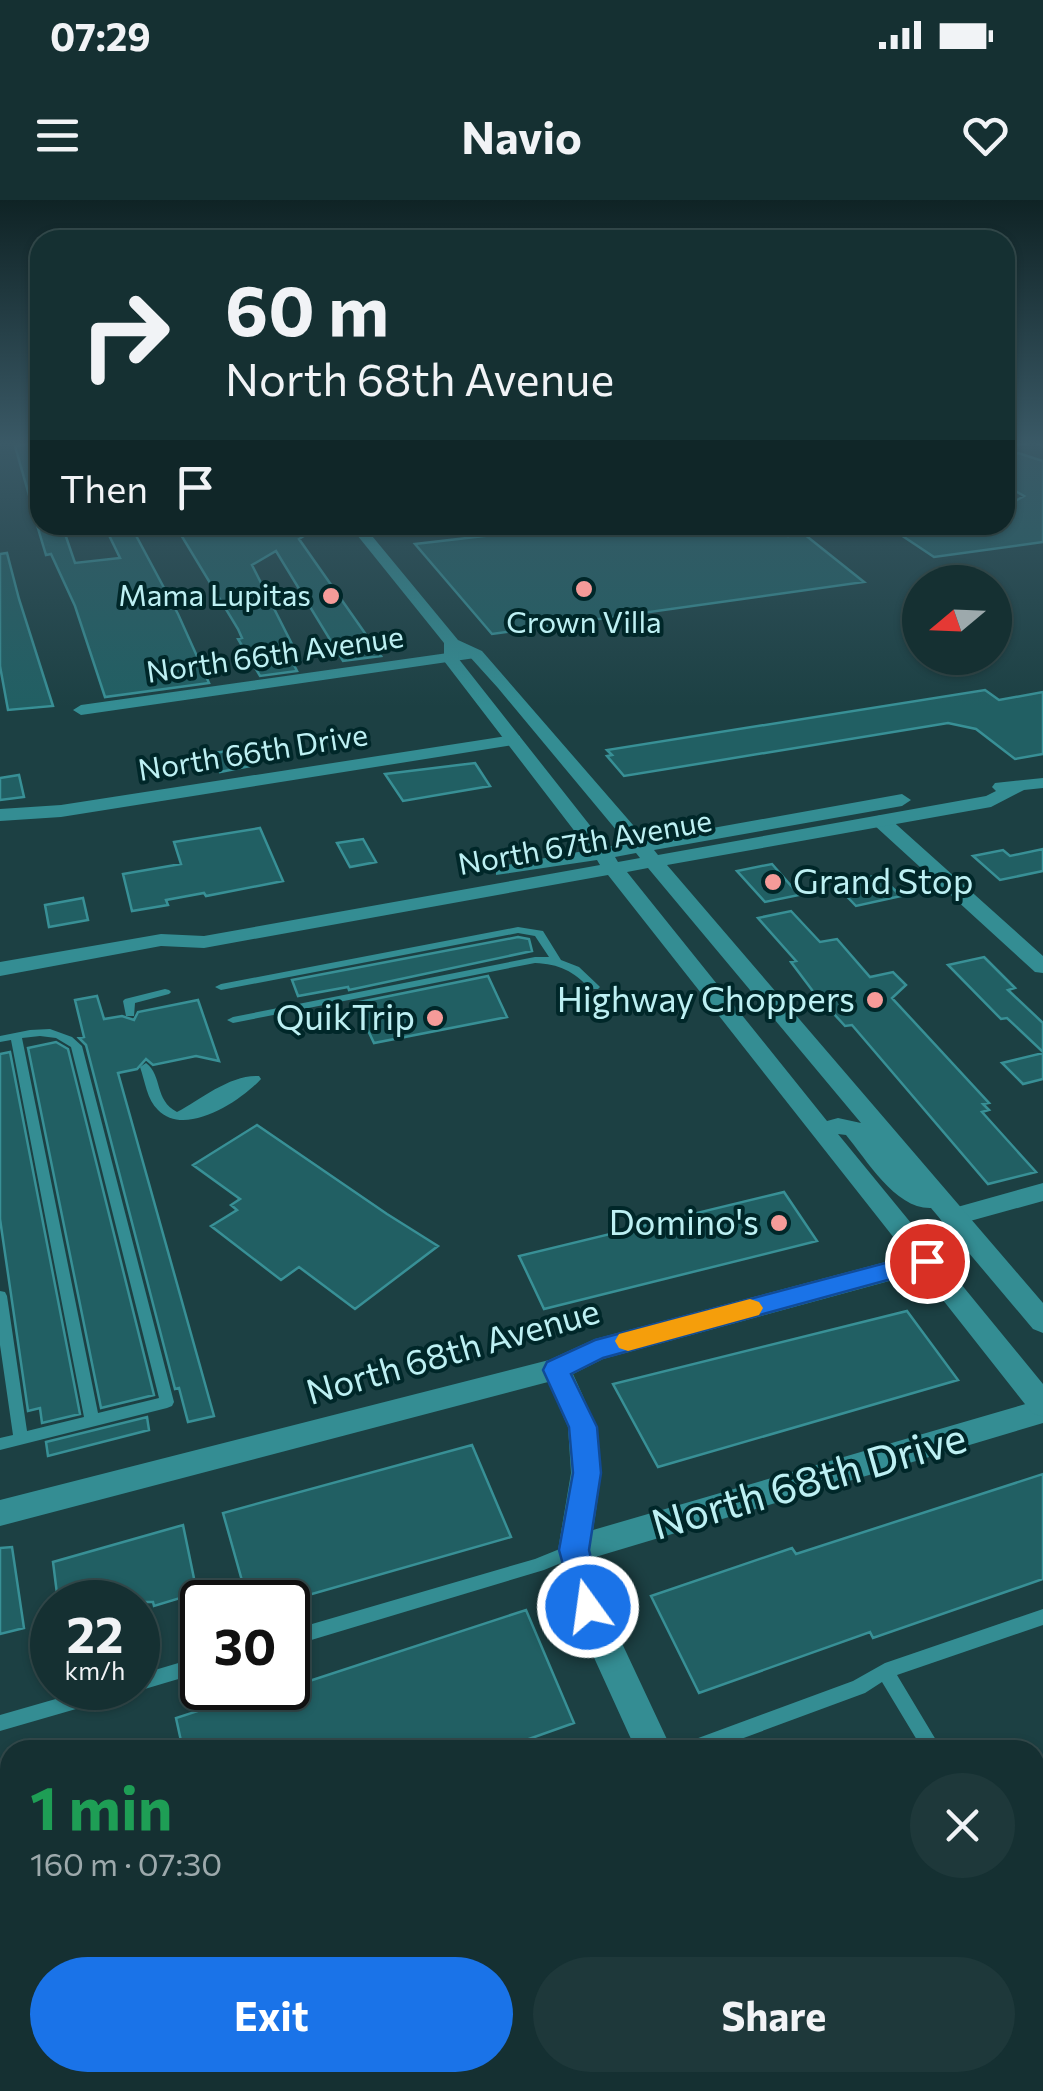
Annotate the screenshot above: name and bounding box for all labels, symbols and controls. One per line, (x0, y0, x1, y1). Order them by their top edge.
text: 07:29 (50, 12, 151, 59)
icon: menu (30, 108, 85, 163)
text: Navio (461, 108, 582, 163)
icon: heart (958, 108, 1013, 163)
text: 60 m (225, 265, 389, 350)
icon: right (60, 270, 190, 400)
text: North 68th Avenue (225, 350, 614, 405)
icon: arrive (168, 460, 223, 515)
text: Then (60, 464, 148, 511)
north arrow (902, 565, 1012, 675)
map controls (902, 565, 1012, 675)
place label: Mama Lupitas (118, 575, 311, 612)
marker: Crown Villa (573, 578, 595, 600)
marker: Mama Lupitas (320, 585, 342, 607)
place label: Crown Villa (506, 602, 662, 639)
street label: North 66th Avenue (144, 616, 406, 689)
street label: North 66th Drive (135, 714, 370, 787)
street label: North 67th Avenue (455, 800, 714, 881)
place label: Grand Stop (793, 858, 973, 901)
marker: Grand Stop (762, 871, 784, 893)
place label: Highway Choppers (557, 976, 855, 1019)
marker: Highway Choppers (864, 989, 886, 1011)
place label: QuikTrip (276, 994, 415, 1037)
marker: QuikTrip (424, 1007, 446, 1029)
place label: Domino's (609, 1199, 759, 1242)
marker: Domino's (768, 1212, 790, 1234)
pin (885, 1219, 970, 1304)
icon: arrive (900, 1234, 955, 1289)
street label: North 68th Avenue (301, 1287, 604, 1412)
street label: North 68th Drive (645, 1409, 972, 1549)
position arrow (536, 1555, 640, 1659)
speed limit sign: 30 (180, 1580, 310, 1710)
text: 22 (67, 1602, 123, 1663)
text: km/h (65, 1655, 125, 1685)
text: 1 min (30, 1769, 172, 1842)
button: close (910, 1773, 1015, 1878)
text: 160 m · 07:30 (30, 1843, 222, 1883)
button: Exit (30, 1957, 513, 2072)
button: Share (533, 1957, 1015, 2072)

